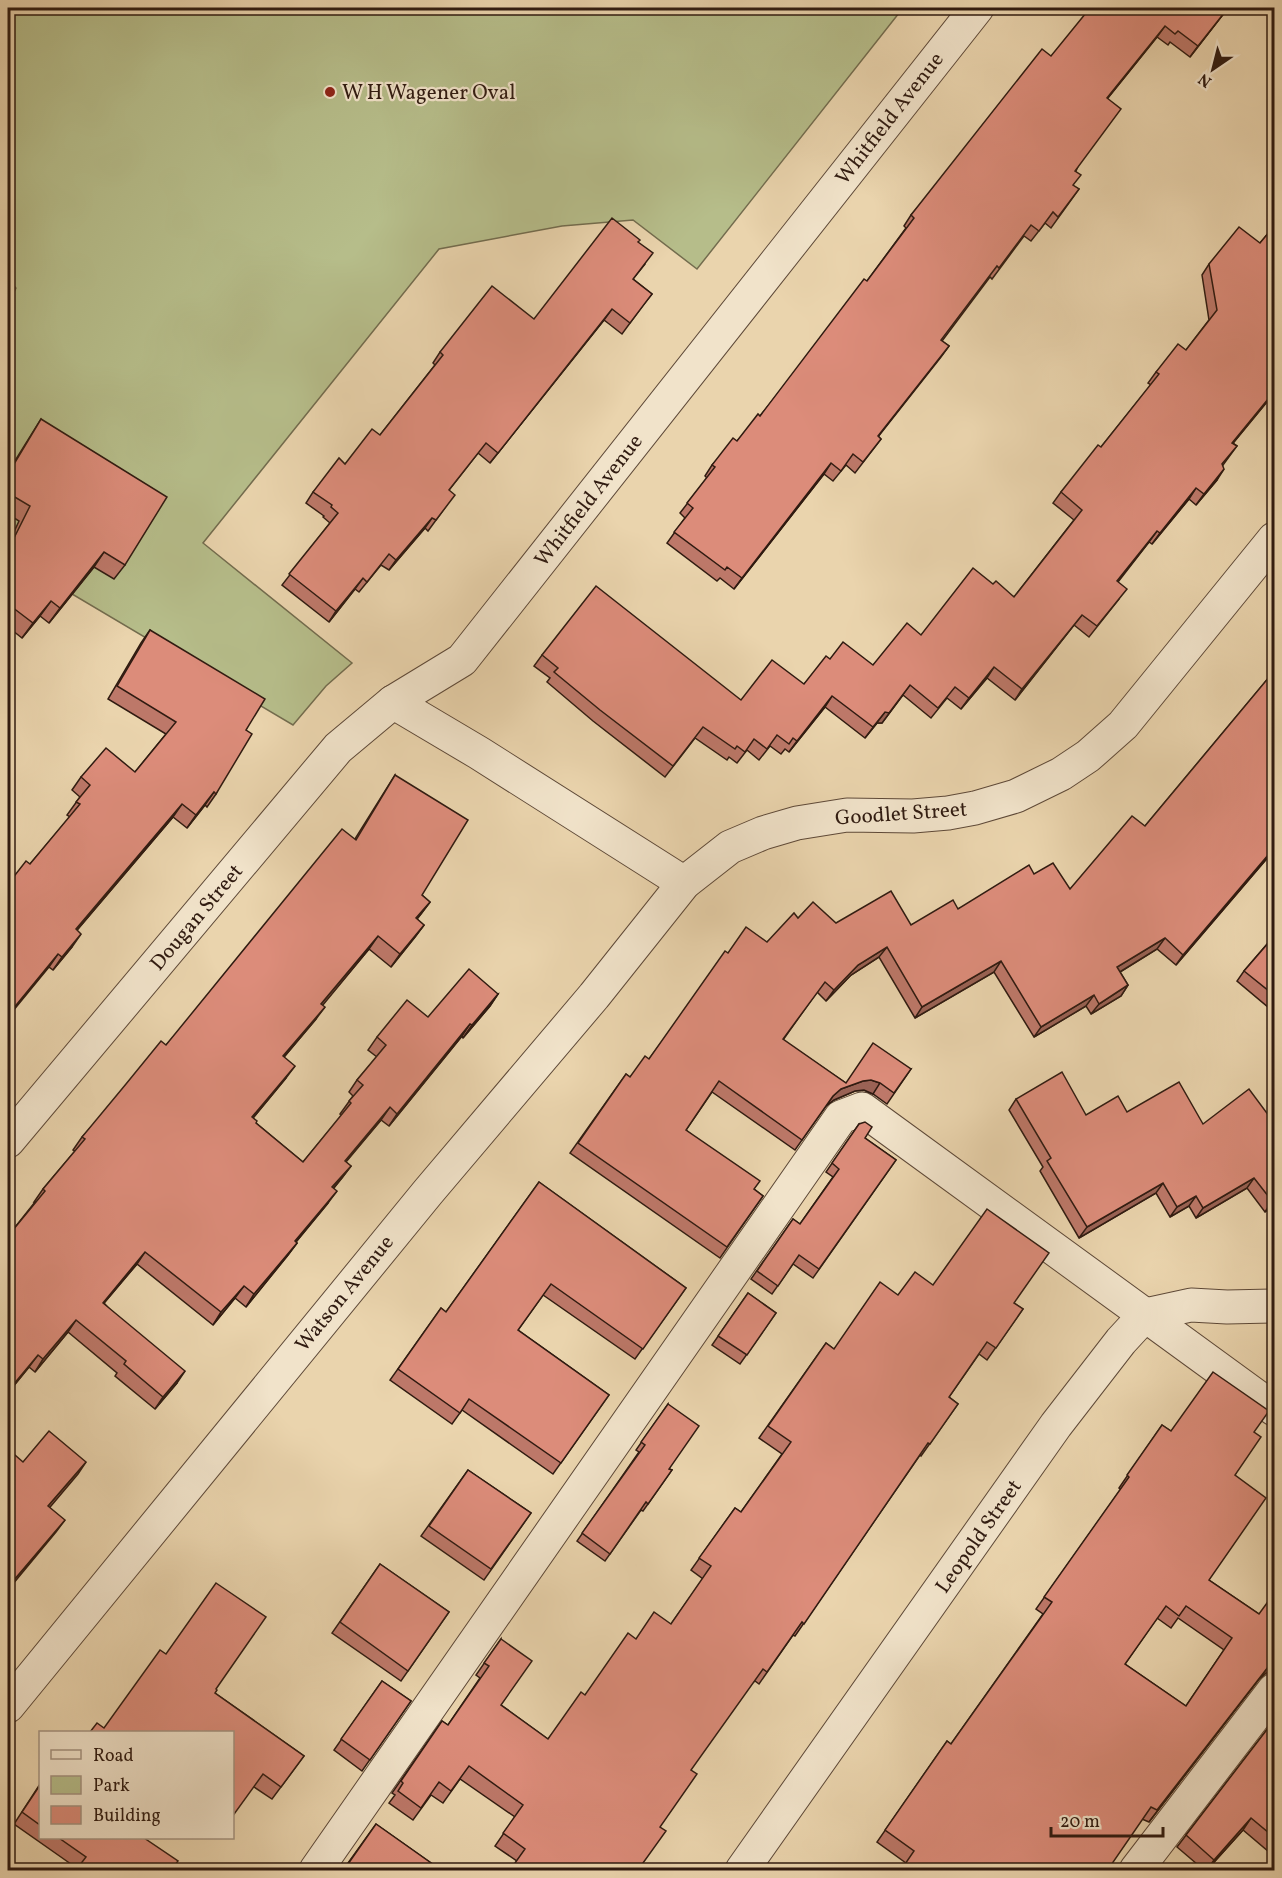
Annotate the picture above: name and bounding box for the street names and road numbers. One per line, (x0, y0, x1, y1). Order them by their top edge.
street label: Whitfield Avenue (829, 46, 951, 191)
street label: Whitfield Avenue (528, 428, 650, 573)
street label: Goodlet Street (834, 795, 968, 834)
street label: Dougan Street (144, 858, 250, 978)
street label: Watson Avenue (289, 1229, 401, 1359)
street label: Leopold Street (929, 1474, 1029, 1600)

